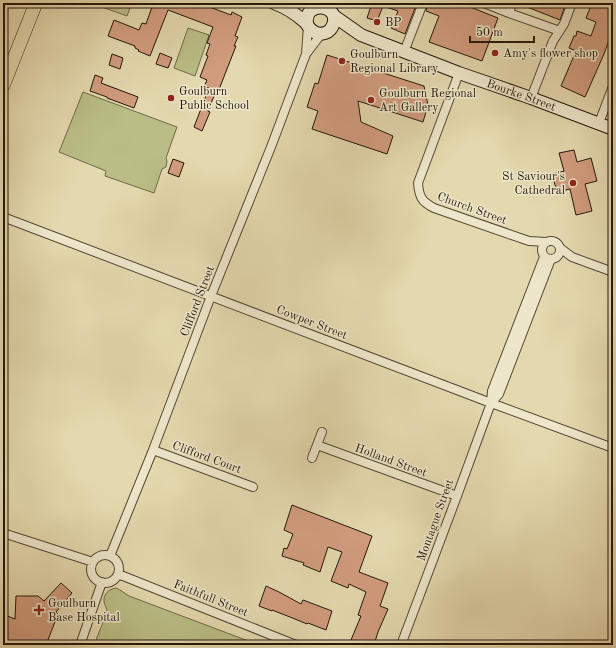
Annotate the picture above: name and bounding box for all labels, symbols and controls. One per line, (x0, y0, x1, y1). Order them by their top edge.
marker: BP (372, 17, 382, 27)
place label: BP (385, 17, 401, 29)
scale bar (470, 18, 534, 44)
text: 50 m (476, 26, 503, 39)
marker: Amy's flower shop (490, 48, 500, 58)
place label: Amy's flower shop (503, 48, 598, 60)
place label: Goulburn Regional Library (350, 49, 439, 75)
marker: Goulburn Regional Library (337, 56, 347, 66)
street label: Bourke Street (485, 78, 557, 114)
place label: Goulburn Public School (179, 86, 249, 112)
place label: Goulburn Regional Art Gallery (379, 88, 476, 114)
marker: Goulburn Public School (166, 93, 176, 103)
marker: Goulburn Regional Art Gallery (366, 95, 376, 105)
place label: St Saviour's Cathedral (502, 171, 565, 197)
marker: St Saviour's Cathedral (568, 178, 578, 188)
street label: Church Street (435, 191, 508, 227)
street label: Clifford Street (179, 264, 217, 338)
street label: Cowper Street (275, 304, 349, 342)
street label: Clifford Court (171, 440, 243, 476)
street label: Holland Street (353, 442, 428, 480)
street label: Montague Street (416, 478, 456, 563)
street label: Faithfull Street (172, 579, 250, 619)
place label: Goulburn Base Hospital (48, 598, 120, 624)
marker: Goulburn Base Hospital (33, 604, 45, 616)

